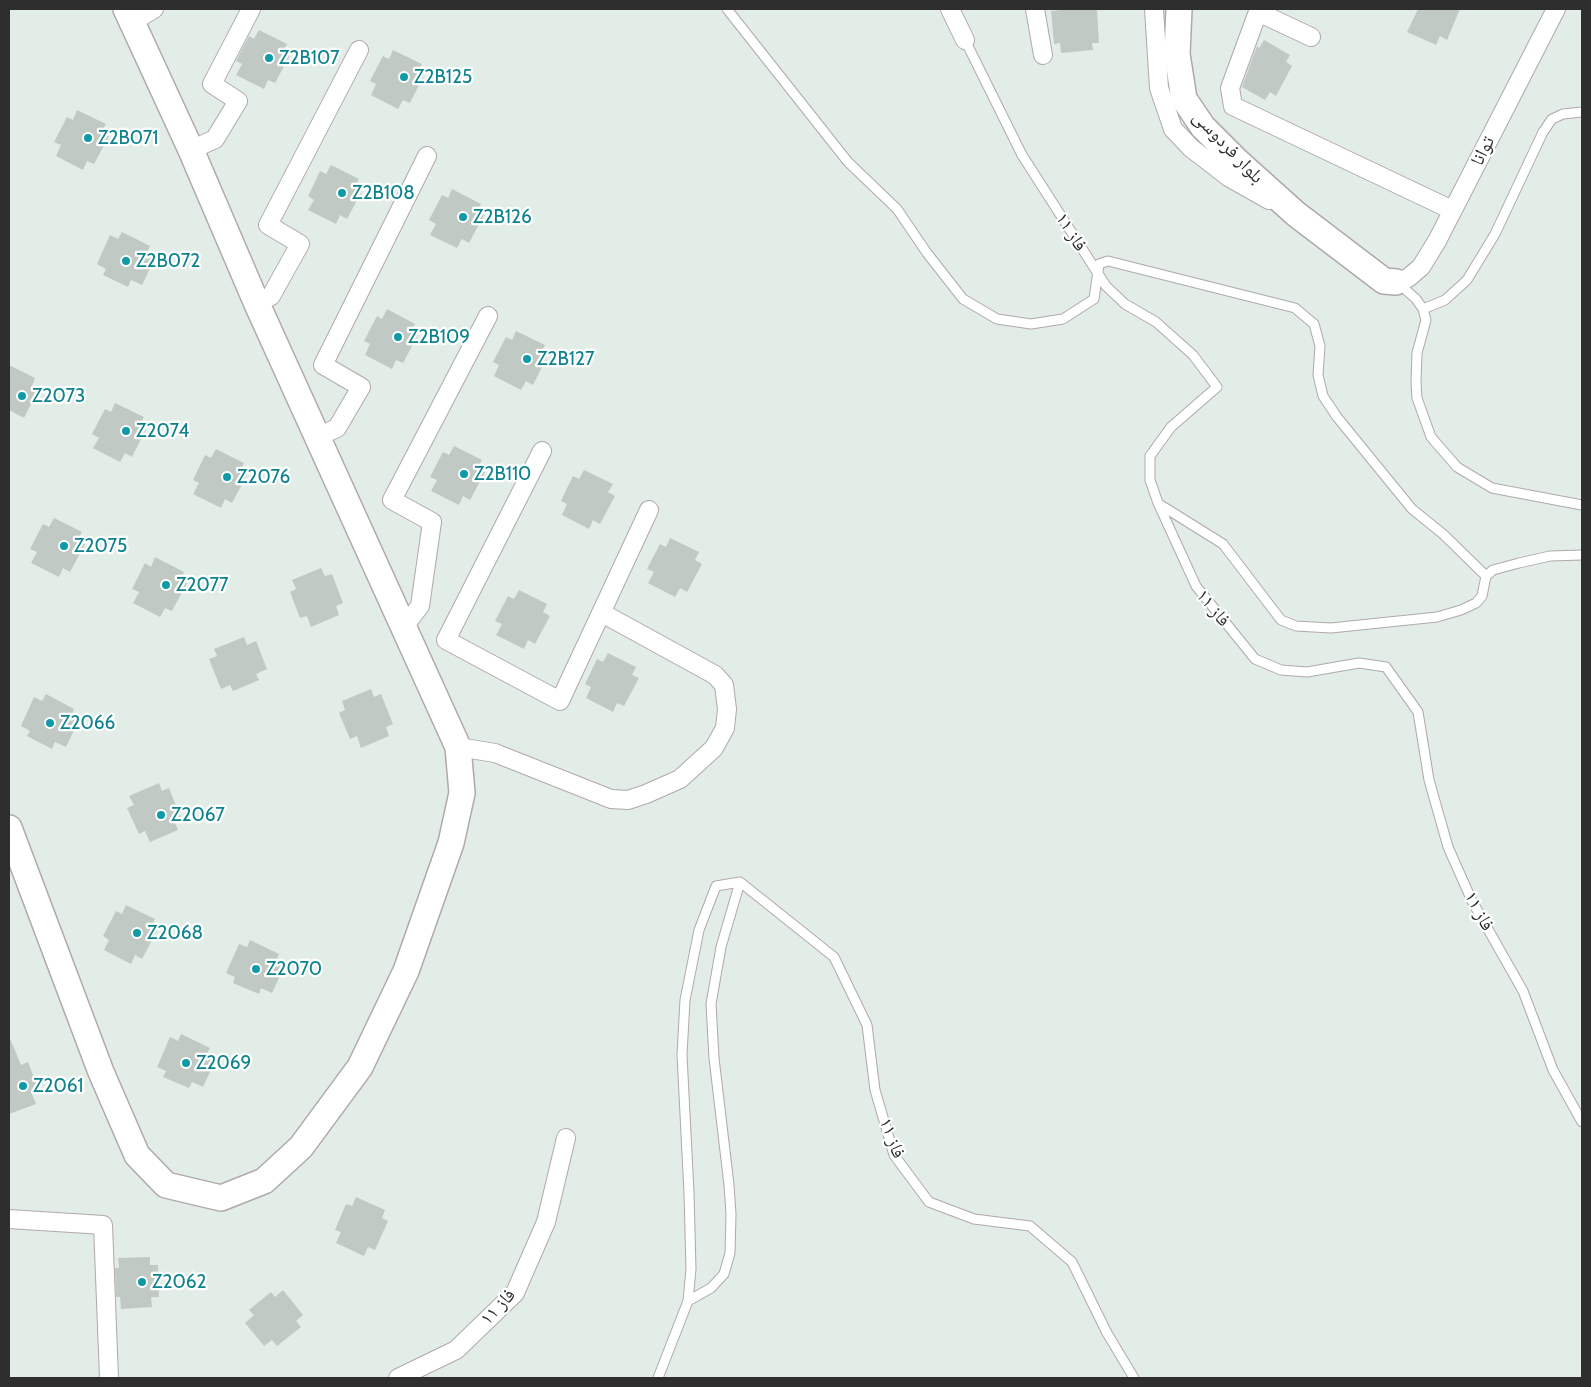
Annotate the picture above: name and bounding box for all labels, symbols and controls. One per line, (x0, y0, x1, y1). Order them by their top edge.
place label: Z2B107 (279, 47, 340, 69)
marker: Z2B107 (263, 52, 275, 64)
place label: Z2B125 (414, 66, 472, 88)
marker: Z2B125 (398, 71, 410, 83)
street label: بلوار فردوسی (1188, 106, 1268, 188)
place label: Z2B071 (98, 127, 159, 149)
marker: Z2B071 (82, 132, 94, 144)
street label: توانا (1466, 132, 1500, 170)
place label: Z2B108 (352, 182, 415, 204)
marker: Z2B108 (336, 187, 348, 199)
place label: Z2B126 (473, 206, 532, 228)
street label: فاز ۱۱ (1050, 208, 1092, 256)
marker: Z2B126 (457, 211, 469, 223)
place label: Z2B072 (136, 250, 200, 272)
marker: Z2B072 (120, 255, 132, 267)
place label: Z2B109 (408, 326, 470, 348)
marker: Z2B109 (392, 331, 404, 343)
place label: Z2B127 (537, 348, 594, 370)
marker: Z2B127 (521, 353, 533, 365)
place label: Z2073 (32, 385, 85, 407)
marker: Z2073 (16, 390, 28, 402)
place label: Z2074 (136, 420, 189, 442)
marker: Z2074 (120, 425, 132, 437)
place label: Z2B110 (474, 463, 531, 485)
place label: Z2076 (237, 466, 290, 488)
marker: Z2B110 (458, 468, 470, 480)
marker: Z2076 (221, 471, 233, 483)
place label: Z2075 (74, 535, 127, 557)
marker: Z2075 (58, 540, 70, 552)
place label: Z2077 (176, 574, 229, 596)
marker: Z2077 (160, 579, 172, 591)
street label: فاز ۱۱ (1191, 585, 1235, 631)
place label: Z2066 (60, 712, 115, 734)
marker: Z2066 (44, 717, 56, 729)
place label: Z2067 (171, 804, 225, 826)
marker: Z2067 (155, 809, 167, 821)
street label: فاز ۱۱ (1459, 887, 1499, 935)
place label: Z2068 (147, 922, 203, 944)
marker: Z2068 (131, 927, 143, 939)
place label: Z2070 (266, 958, 322, 980)
marker: Z2070 (250, 963, 262, 975)
place label: Z2069 (196, 1052, 251, 1074)
marker: Z2069 (180, 1057, 192, 1069)
place label: Z2061 (33, 1075, 83, 1097)
marker: Z2061 (17, 1080, 29, 1092)
street label: فاز ۱۱ (874, 1115, 910, 1161)
place label: Z2062 (152, 1271, 206, 1293)
marker: Z2062 (136, 1276, 148, 1288)
street label: فاز ۱۱ (476, 1284, 520, 1330)

